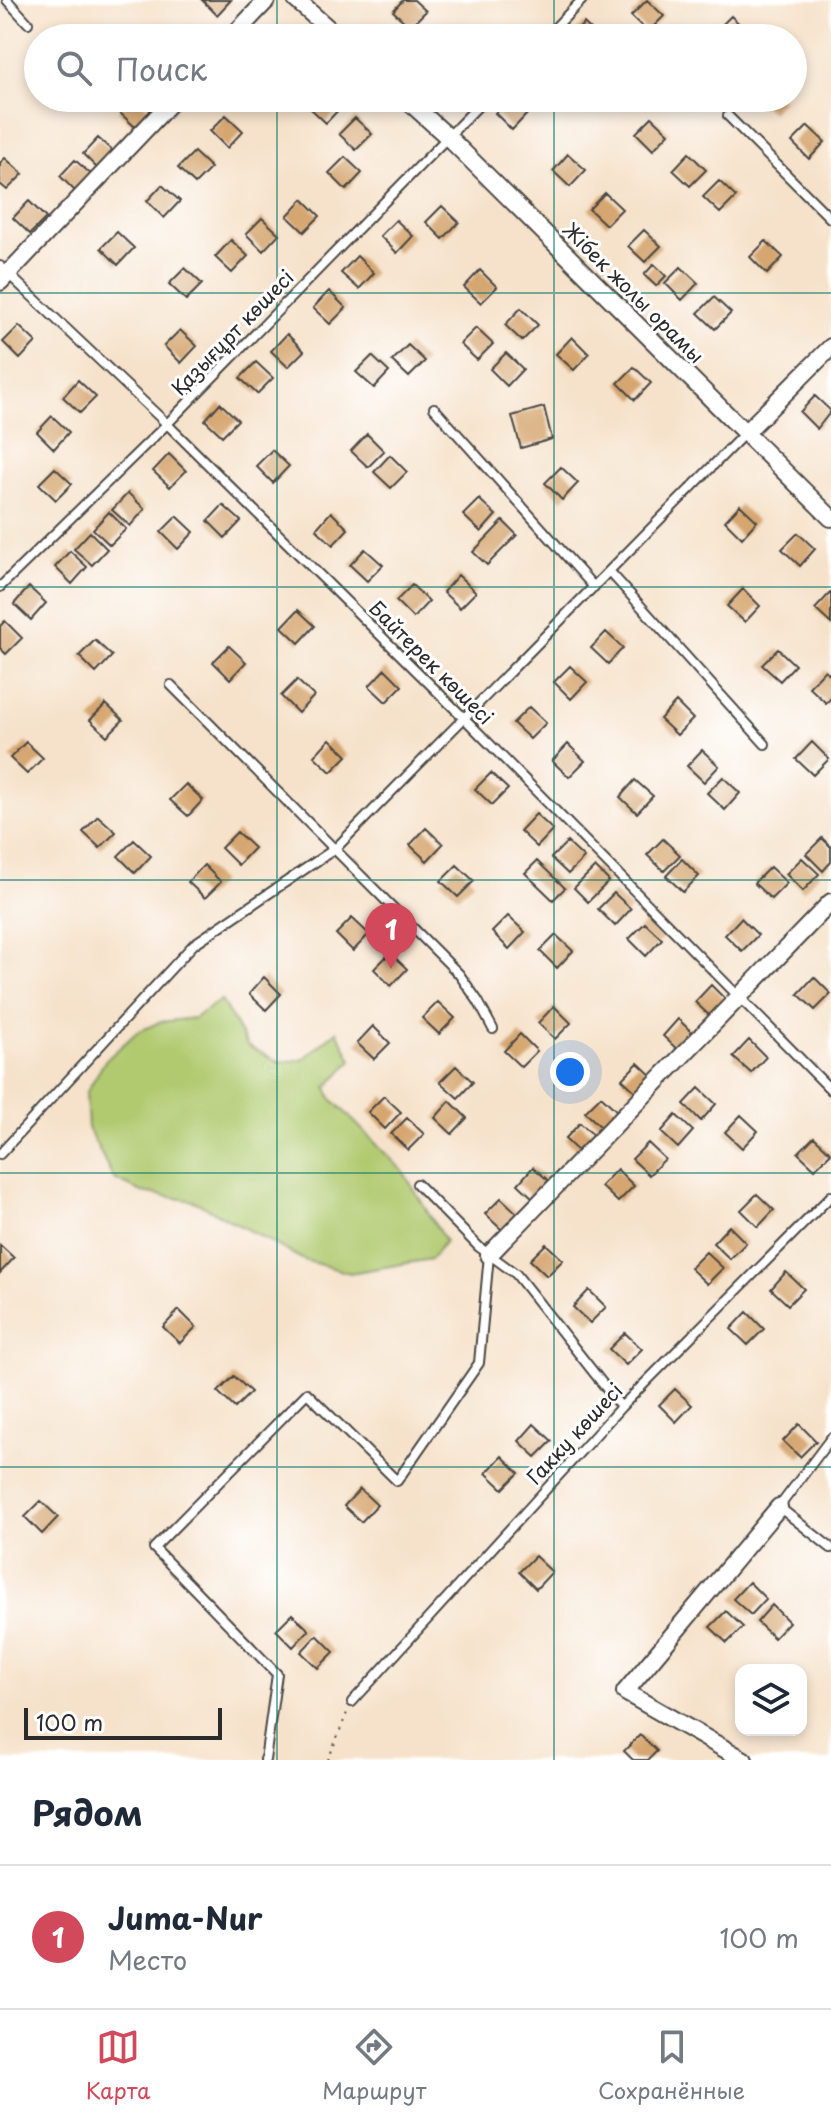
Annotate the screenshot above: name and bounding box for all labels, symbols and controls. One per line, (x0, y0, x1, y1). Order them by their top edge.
search box (24, 24, 807, 112)
icon: search (52, 46, 96, 90)
text: Поиск (116, 46, 207, 91)
street label: Жібек жолы орамы (556, 215, 711, 370)
street label: Қазығұрт көшесі (164, 263, 300, 402)
street label: Байтерек көшесі (363, 593, 501, 731)
pin: 1 (365, 903, 417, 969)
your location (550, 1052, 590, 1092)
street label: Гакку көшесі (519, 1376, 629, 1491)
map controls (735, 1664, 807, 1736)
button: layers (735, 1664, 807, 1736)
scale bar (24, 1704, 222, 1740)
text: 100 m (36, 1705, 103, 1738)
text: Рядом (32, 1786, 143, 1838)
text: Juma-Nur (108, 1895, 263, 1940)
text: 1 (52, 1918, 64, 1957)
text: 100 m (719, 1918, 799, 1957)
text: Место (108, 1940, 187, 1979)
tab: Карта (86, 2025, 150, 2106)
tab: Маршрут (322, 2025, 426, 2106)
tab: Сохранённые (598, 2025, 745, 2106)

